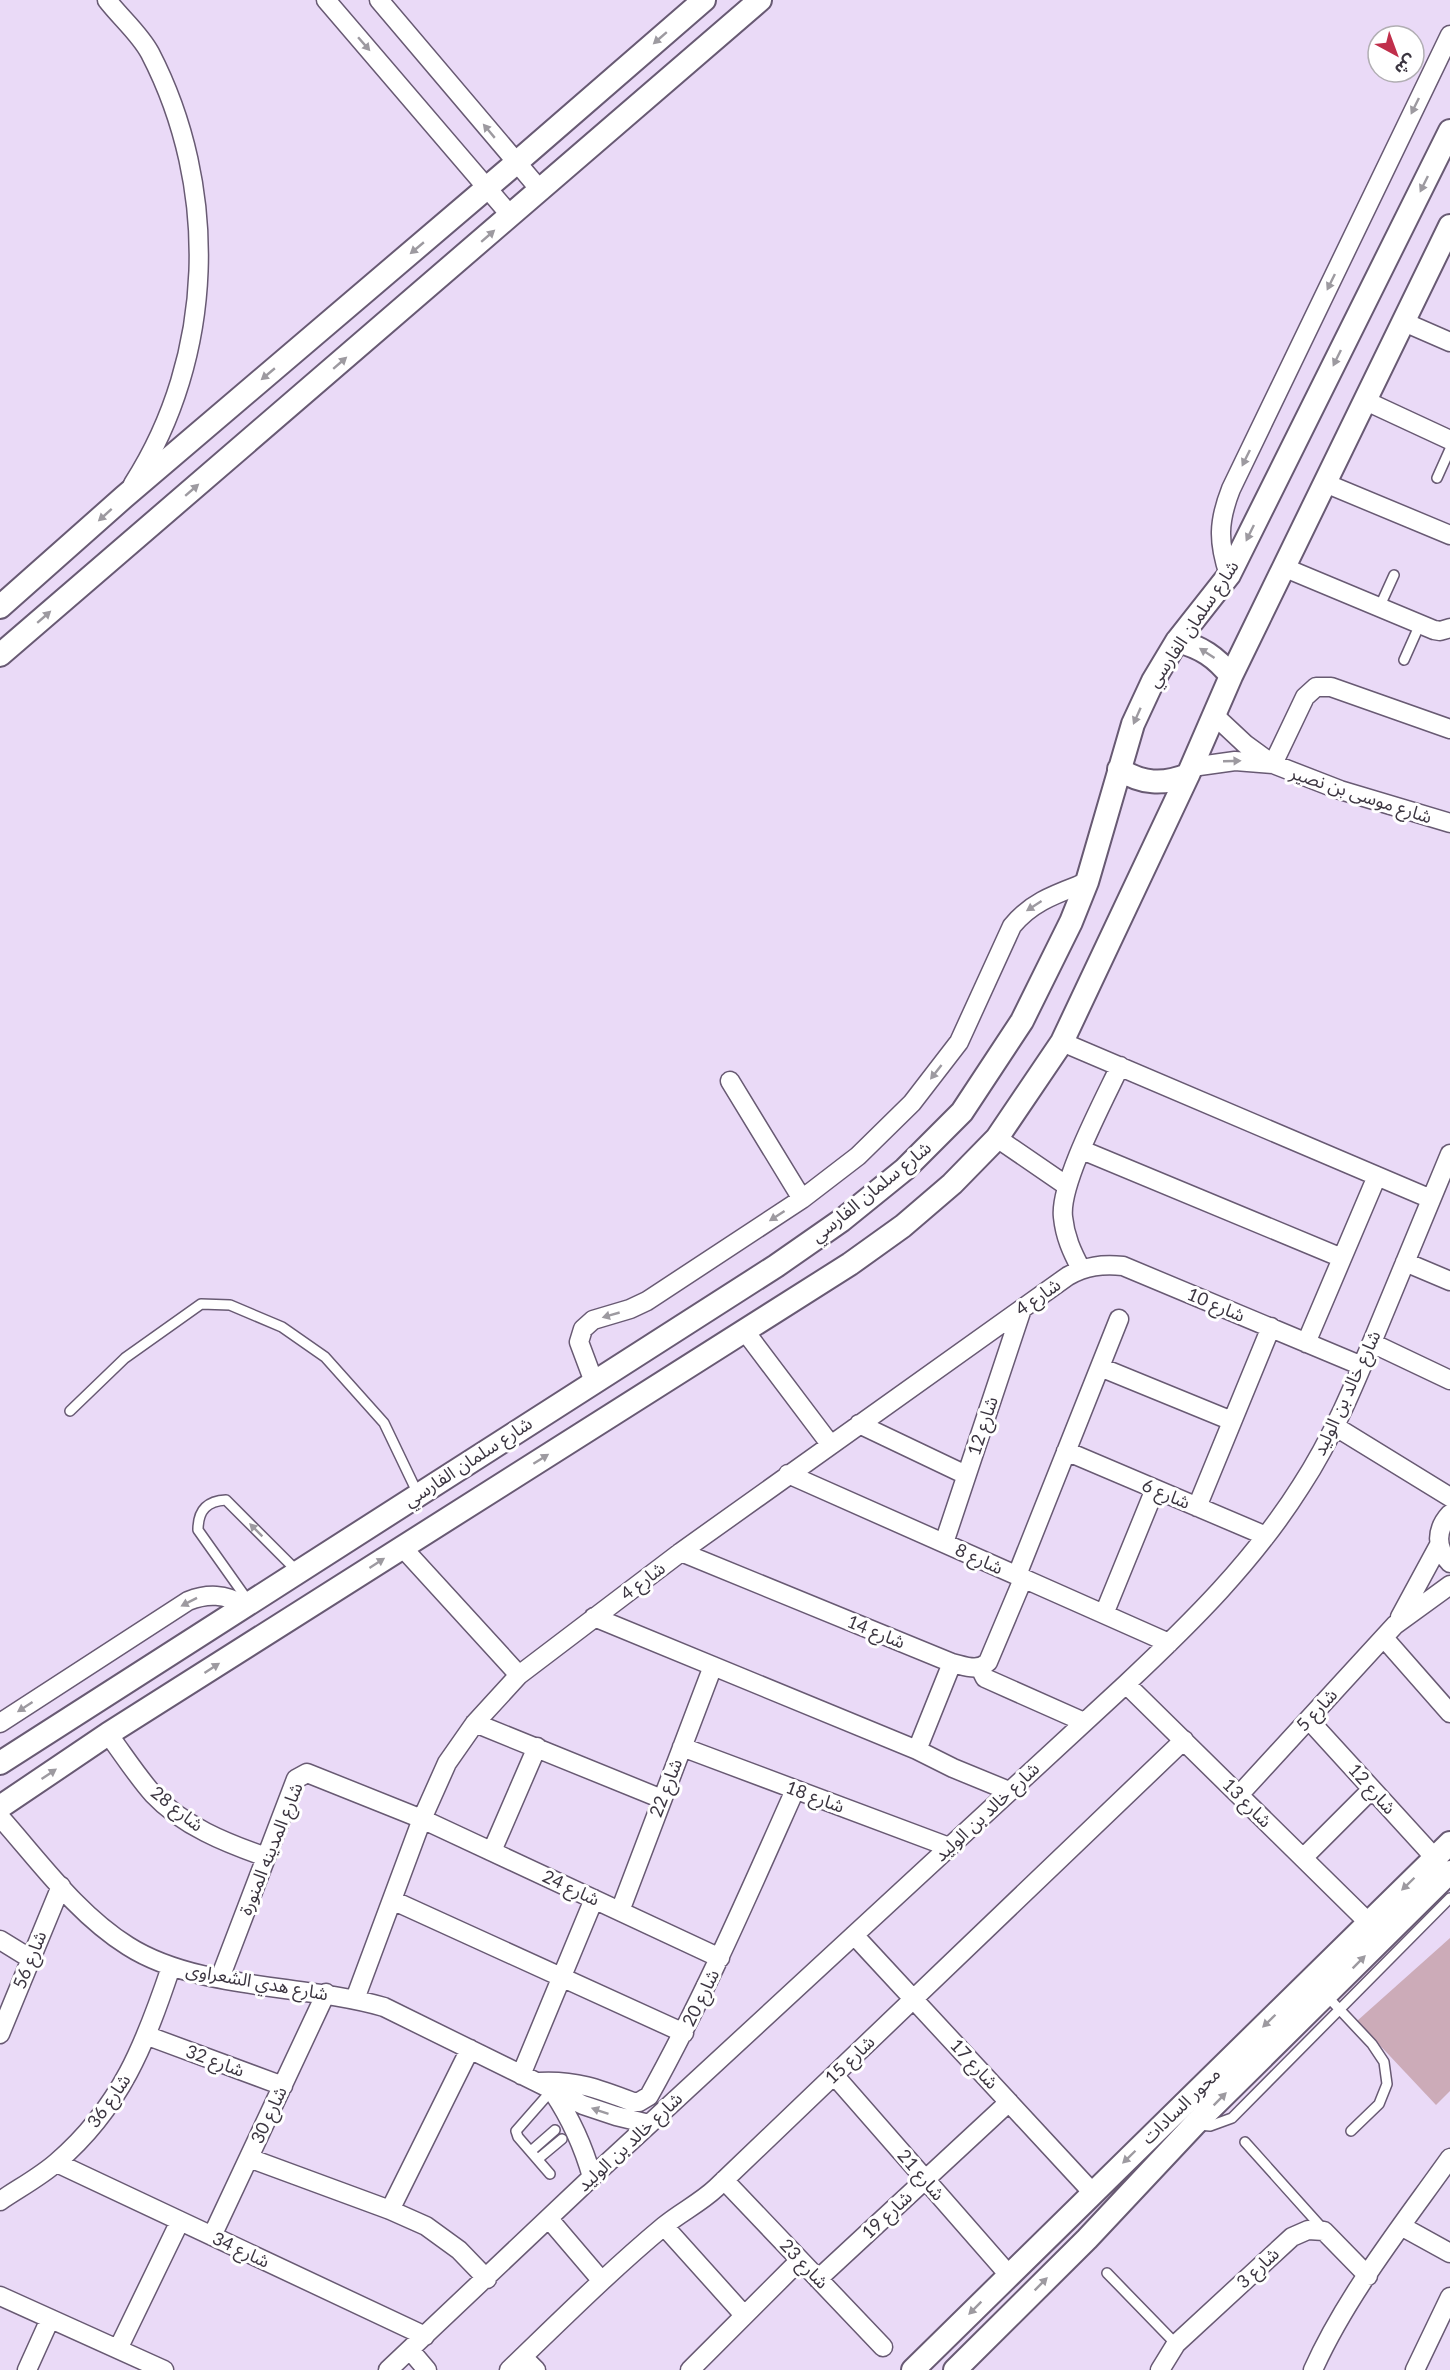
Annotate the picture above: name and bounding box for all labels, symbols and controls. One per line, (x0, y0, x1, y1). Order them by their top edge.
north arrow (1366, 24, 1426, 84)
one-way arrow (653, 31, 668, 44)
one-way arrow (357, 36, 370, 51)
text: ش (1391, 51, 1421, 80)
one-way arrow (1411, 98, 1420, 115)
one-way arrow (483, 124, 496, 139)
one-way arrow (1419, 175, 1429, 192)
one-way arrow (480, 229, 496, 242)
one-way arrow (410, 241, 425, 254)
one-way arrow (1326, 273, 1336, 291)
one-way arrow (1332, 350, 1342, 367)
one-way arrow (332, 357, 347, 370)
one-way arrow (261, 367, 276, 380)
one-way arrow (1241, 449, 1250, 466)
one-way arrow (184, 484, 199, 497)
one-way arrow (97, 508, 112, 522)
one-way arrow (1246, 524, 1255, 541)
street label: شارع سلمان الفارسي (1142, 556, 1246, 693)
one-way arrow (36, 611, 51, 624)
one-way arrow (1199, 648, 1216, 659)
one-way arrow (1132, 707, 1142, 725)
one-way arrow (1223, 757, 1242, 766)
street label: شارع موسى بن نصير (1285, 760, 1435, 831)
one-way arrow (1025, 900, 1042, 911)
one-way arrow (931, 1064, 943, 1079)
street label: شارع سلمان الفارسي (806, 1136, 937, 1250)
one-way arrow (769, 1210, 785, 1221)
street label: شارع 4 (1011, 1273, 1067, 1323)
street label: شارع 10 (1183, 1282, 1249, 1330)
one-way arrow (601, 1311, 619, 1320)
street label: شارع خالد بن الوليد (1308, 1327, 1388, 1460)
street label: شارع 12 (962, 1393, 1006, 1459)
street label: شارع سلمان الفارسي (399, 1412, 538, 1514)
one-way arrow (533, 1453, 549, 1464)
street label: شارع 6 (1137, 1473, 1194, 1517)
one-way arrow (249, 1522, 263, 1537)
street label: شارع 8 (950, 1538, 1007, 1582)
street label: شارع 4 (616, 1556, 671, 1607)
one-way arrow (369, 1558, 385, 1569)
one-way arrow (180, 1597, 197, 1607)
street label: شارع 14 (843, 1610, 909, 1656)
one-way arrow (204, 1663, 220, 1674)
street label: شارع 5 (1291, 1683, 1344, 1738)
one-way arrow (17, 1702, 33, 1713)
street label: شارع 22 (644, 1755, 690, 1821)
street label: شارع خالد بن الوليد (929, 1757, 1046, 1868)
street label: شارع 12 (1341, 1758, 1401, 1821)
one-way arrow (40, 1768, 56, 1780)
street label: شارع 13 (1216, 1773, 1277, 1834)
street label: شارع 18 (782, 1775, 848, 1821)
street label: شارع المدينه المنورة (234, 1779, 310, 1920)
street label: شارع 28 (145, 1781, 208, 1839)
street label: شارع 24 (538, 1864, 604, 1913)
one-way arrow (1401, 1877, 1416, 1891)
street label: شارع 56 (8, 1927, 54, 1993)
one-way arrow (1352, 1955, 1367, 1969)
street label: شارع هدي الشعراوى (184, 1958, 330, 2008)
street label: شارع 20 (677, 1966, 727, 2031)
one-way arrow (1262, 2013, 1276, 2027)
street label: شارع 15 (820, 2030, 882, 2091)
street label: شارع 17 (943, 2034, 1003, 2096)
street label: شارع 32 (182, 2039, 248, 2085)
street label: محور السادات (1136, 2062, 1225, 2149)
street label: شارع 36 (82, 2069, 138, 2134)
street label: شارع 30 (245, 2082, 294, 2148)
street label: شارع خالد بن الوليد (572, 2087, 689, 2198)
one-way arrow (1213, 2092, 1228, 2106)
one-way arrow (590, 2105, 608, 2115)
street label: شارع 21 (891, 2144, 950, 2207)
one-way arrow (1122, 2150, 1137, 2164)
street label: شارع 19 (857, 2186, 919, 2246)
street label: شارع 34 (208, 2226, 274, 2275)
street label: شارع 23 (773, 2234, 834, 2296)
street label: شارع 3 (1231, 2242, 1286, 2295)
one-way arrow (1034, 2277, 1048, 2292)
one-way arrow (969, 2301, 983, 2315)

